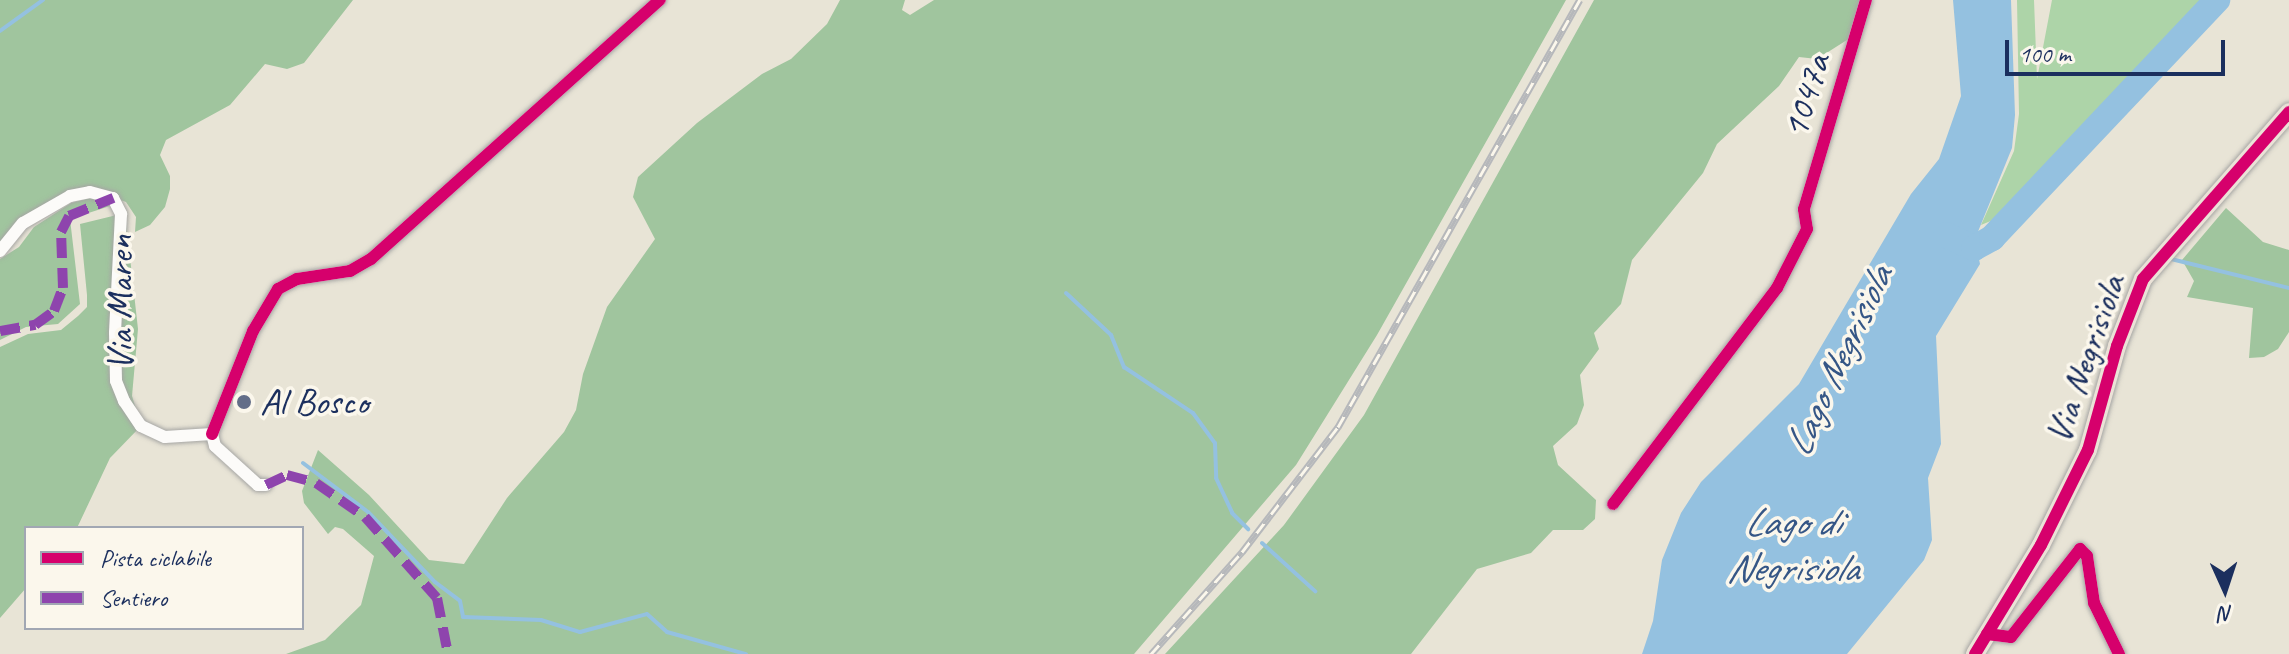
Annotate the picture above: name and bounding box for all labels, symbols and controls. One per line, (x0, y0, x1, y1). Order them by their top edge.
scale bar (2009, 24, 2229, 74)
text: 100 m (2019, 39, 2071, 69)
street label: 1047a (1772, 49, 1840, 143)
street label: Via Maren (97, 234, 143, 372)
water label: Lago Negrisiola (1773, 258, 1903, 464)
street label: Via Negrisiola (2035, 269, 2135, 449)
place label: Al Bosco (260, 379, 368, 425)
marker: Al Bosco (235, 393, 253, 411)
water label: Lago di Negrisiola (1726, 498, 1858, 592)
legend (24, 526, 304, 630)
text: Pista ciclabile (100, 543, 211, 573)
north arrow (2185, 550, 2265, 630)
text: Sentiero (100, 583, 167, 613)
text: N (2219, 600, 2234, 628)

